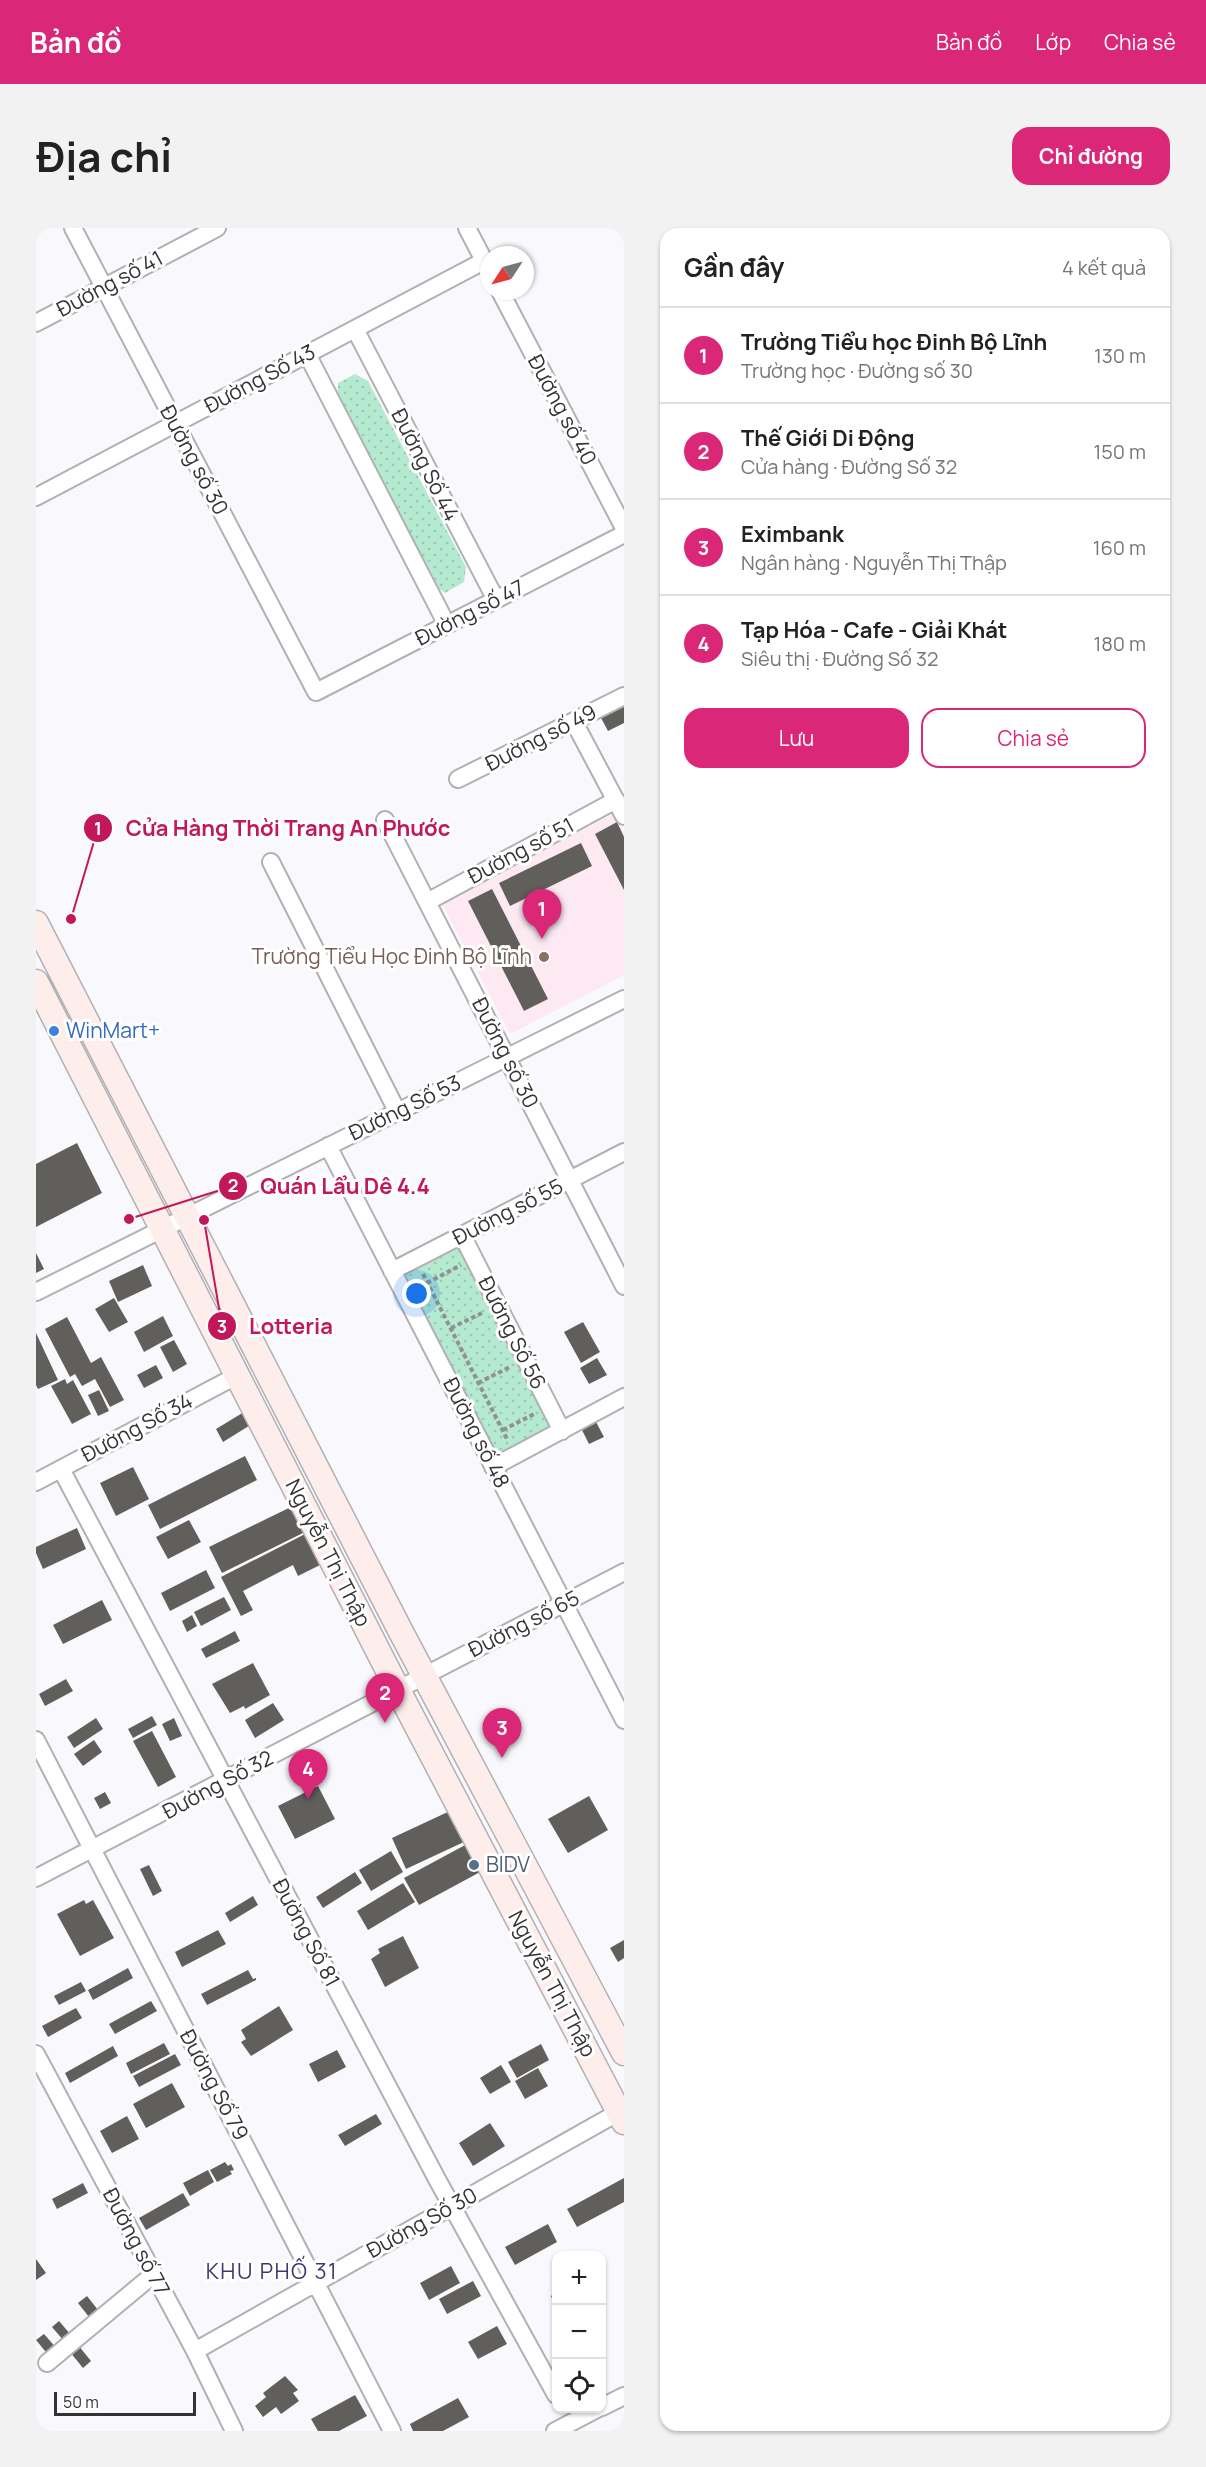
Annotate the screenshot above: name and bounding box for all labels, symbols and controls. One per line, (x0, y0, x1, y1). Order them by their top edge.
text: Bản đồ (30, 23, 122, 61)
text: Bản đồ (936, 28, 1002, 56)
text: Lớp (1035, 28, 1071, 56)
text: Chia sẻ (1104, 28, 1176, 56)
text: Địa chỉ (36, 127, 172, 185)
button: Chỉ đường (1012, 127, 1170, 185)
street label: Đường số 41 (51, 243, 168, 323)
north arrow (480, 246, 534, 300)
text: Gần đây (684, 249, 784, 285)
text: 4 kết quả (1062, 254, 1146, 281)
text: Trường Tiểu học Đinh Bộ Lĩnh (741, 327, 1047, 357)
street label: Đường Số 43 (199, 337, 320, 419)
text: 1 (699, 342, 708, 369)
text: 130 m (1094, 342, 1146, 369)
street label: Đường số 40 (522, 349, 604, 470)
text: Trường học · Đường số 30 (741, 357, 973, 384)
street label: Đường số 30 (154, 400, 236, 519)
street label: Đường Số 44 (386, 403, 466, 526)
text: Thế Giới Di Động (741, 423, 915, 453)
text: 2 (698, 438, 709, 465)
text: 150 m (1093, 438, 1146, 465)
text: Cửa hàng · Đường Số 32 (741, 453, 957, 480)
text: Eximbank (741, 519, 844, 549)
text: 3 (698, 534, 709, 561)
text: 160 m (1093, 534, 1146, 561)
text: Ngân hàng · Nguyễn Thị Thập (741, 549, 1007, 576)
street label: Đường số 47 (410, 573, 529, 652)
text: Tạp Hóa - Cafe - Giải Khát (741, 615, 1007, 645)
text: 4 (697, 630, 710, 657)
text: 180 m (1093, 630, 1146, 657)
text: Siêu thị · Đường Số 32 (741, 645, 938, 672)
street label: Đường số 49 (480, 697, 601, 777)
button: Lưu (684, 708, 909, 768)
button: Chia sẻ (921, 708, 1146, 768)
callout: Cửa Hàng Thời Trang An Phước (83, 808, 462, 848)
street label: Đường số 51 (463, 810, 578, 890)
text: Cửa Hàng Thời Trang An Phước (126, 813, 450, 843)
text: 1 (94, 816, 102, 840)
pin: 1 (522, 890, 562, 939)
place label: Trường Tiểu Học Đinh Bộ Lĩnh (251, 942, 532, 970)
marker: Trường Tiểu Học Đinh Bộ Lĩnh (537, 950, 551, 964)
street label: Đường số 30 (466, 993, 546, 1113)
place label: WinMart+ (66, 1016, 160, 1044)
marker: WinMart+ (47, 1024, 61, 1038)
street label: Đường Số 53 (344, 1068, 465, 1146)
callout: Quán Lẩu Dê 4.4 (218, 1166, 442, 1206)
text: Quán Lẩu Dê 4.4 (260, 1171, 430, 1201)
street label: Đường số 55 (448, 1171, 567, 1251)
text: 2 (228, 1173, 238, 1197)
street label: Đường Số 56 (472, 1271, 553, 1394)
your location (402, 1279, 431, 1308)
callout: Lotteria (207, 1306, 345, 1346)
text: Lotteria (249, 1311, 333, 1341)
text: 3 (217, 1314, 227, 1338)
street label: Đường số 48 (437, 1372, 517, 1493)
street label: Đường Số 34 (76, 1386, 197, 1468)
street label: Nguyễn Thị Thập (280, 1474, 378, 1631)
street label: Đường số 65 (463, 1583, 584, 1663)
pin: 2 (366, 1674, 404, 1723)
pin: 3 (482, 1708, 522, 1758)
street label: Đường Số 32 (157, 1743, 278, 1825)
pin: 4 (288, 1750, 328, 1799)
place label: BIDV (486, 1850, 530, 1878)
marker: BIDV (467, 1858, 481, 1872)
street label: Đường Số 81 (267, 1874, 347, 1991)
street label: Nguyễn Thị Thập (503, 1906, 603, 2062)
street label: Đường Số 79 (174, 2024, 256, 2145)
street label: Đường Số 30 (361, 2180, 482, 2264)
street label: Đường số 77 (97, 2183, 177, 2300)
map controls (552, 2251, 606, 2413)
button: + (552, 2251, 606, 2305)
district label: KHU PHỐ 31 (206, 2255, 338, 2286)
button: − (552, 2305, 606, 2359)
button: locate (552, 2359, 606, 2413)
scale bar (54, 2389, 196, 2416)
text: 50 m (63, 2391, 99, 2413)

